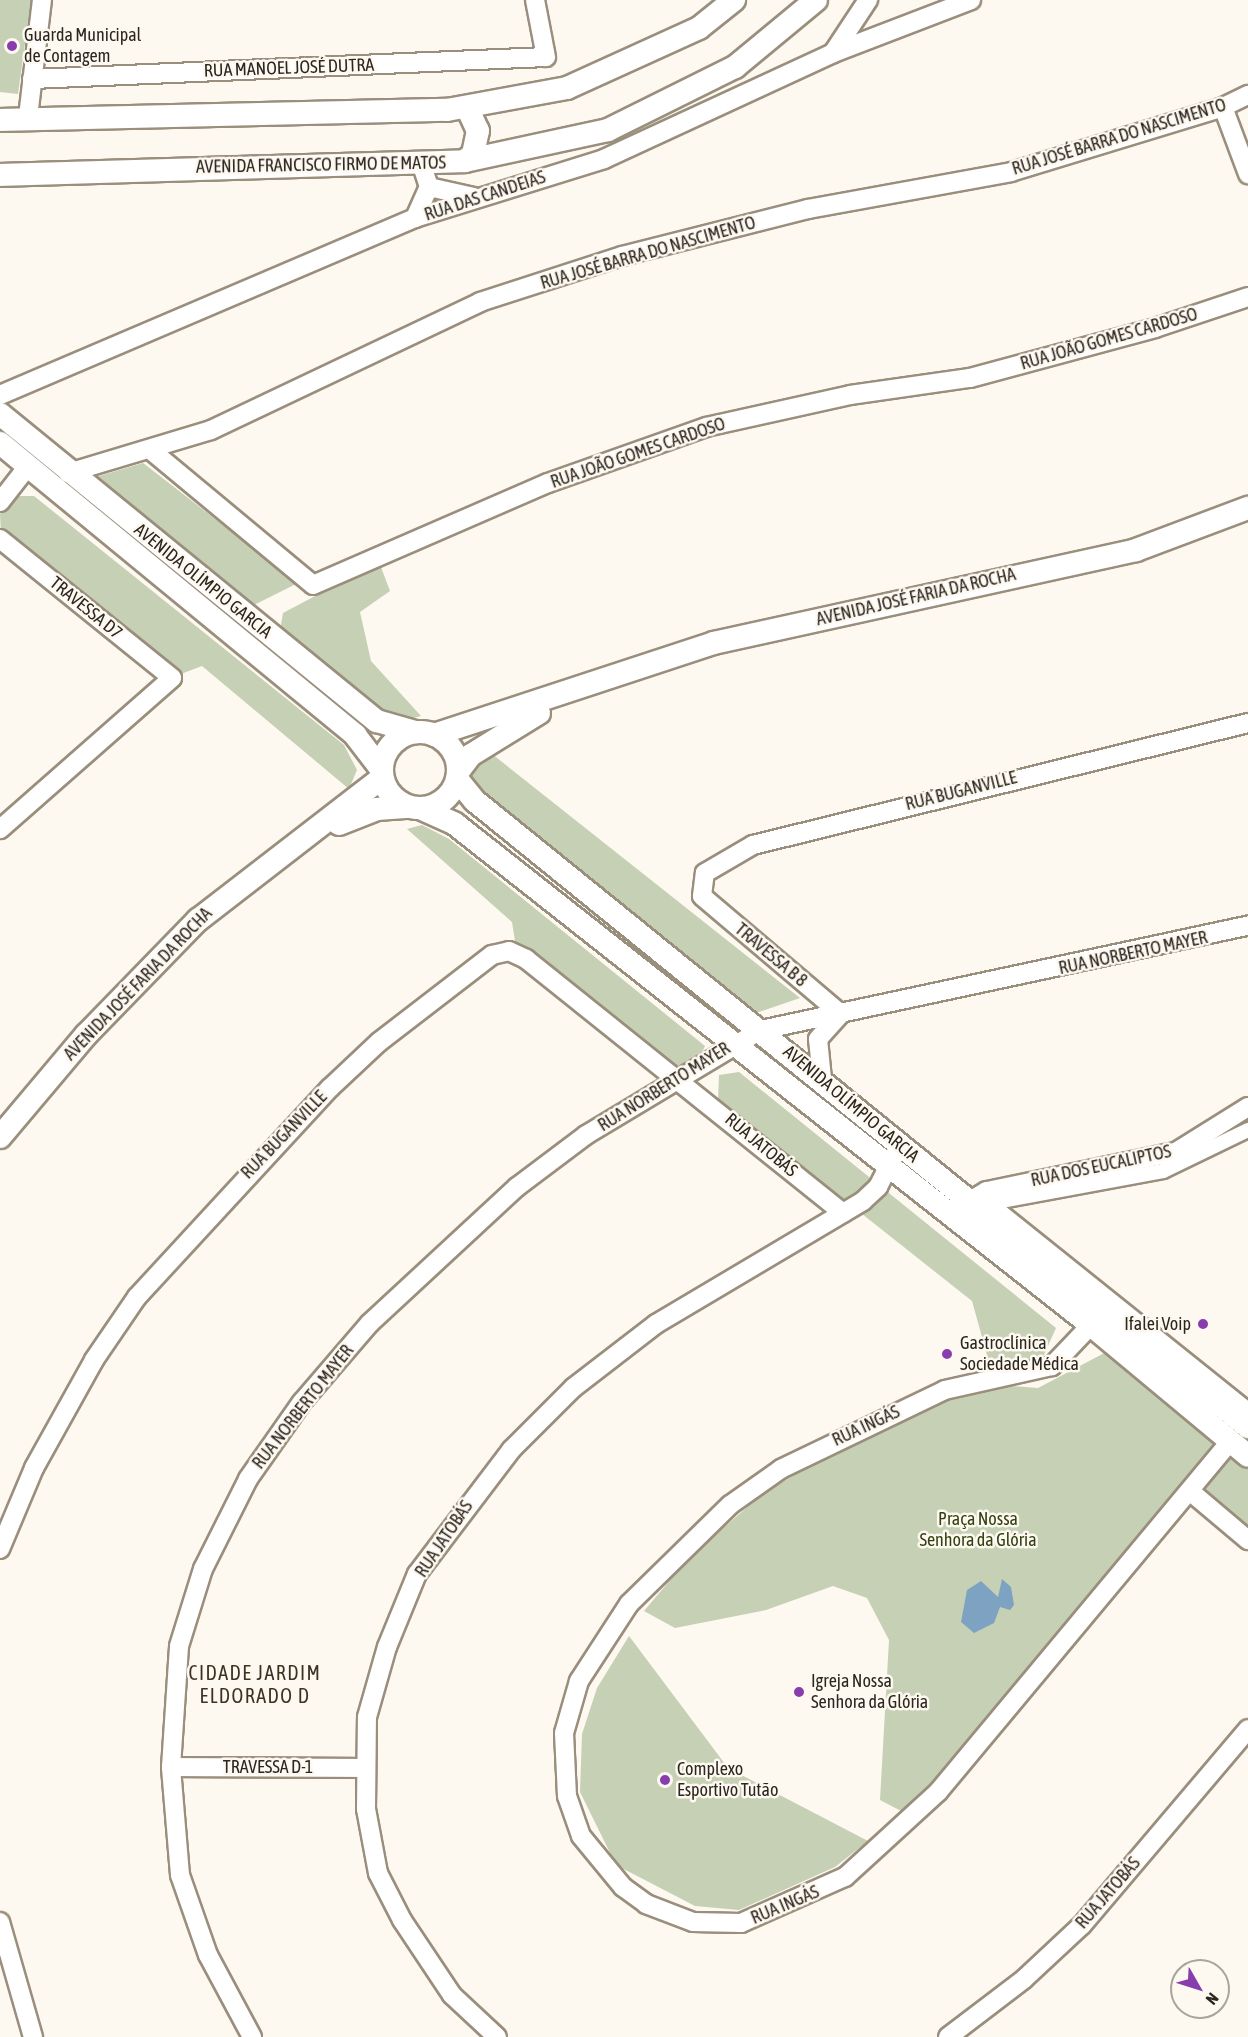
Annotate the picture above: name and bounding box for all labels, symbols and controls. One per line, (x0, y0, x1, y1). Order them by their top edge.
place label: Guarda Municipal de Contagem (24, 25, 141, 68)
marker: Guarda Municipal de Contagem (5, 39, 19, 53)
street label: RUA MANOEL JOSÉ DUTRA (203, 54, 375, 82)
street label: RUA JOSÉ BARRA DO NASCIMENTO (1009, 94, 1229, 180)
street label: AVENIDA FRANCISCO FIRMO DE MATOS (196, 152, 446, 178)
street label: RUA DAS CANDEIAS (422, 166, 548, 226)
street label: RUA JOSÉ BARRA DO NASCIMENTO (538, 212, 758, 294)
street label: RUA JOÃO GOMES CARDOSO (1018, 303, 1200, 375)
street label: RUA JOÃO GOMES CARDOSO (548, 413, 728, 493)
street label: AVENIDA OLÍMPIO GARCIA (130, 519, 276, 643)
street label: AVENIDA JOSÉ FARIA DA ROCHA (814, 564, 1018, 630)
street label: TRAVESSA D7 (45, 572, 127, 644)
street label: RUA BUGANVILLE (903, 767, 1019, 815)
street label: AVENIDA JOSÉ FARIA DA ROCHA (59, 903, 217, 1065)
street label: TRAVESSA B 8 (730, 919, 812, 991)
street label: RUA NORBERTO MAYER (1057, 927, 1209, 979)
street label: RUA NORBERTO MAYER (594, 1038, 734, 1136)
street label: AVENIDA OLÍMPIO GARCIA (779, 1041, 923, 1167)
street label: RUA BUGANVILLE (237, 1086, 331, 1184)
street label: RUA JATOBÁS (720, 1109, 802, 1181)
street label: RUA DOS EUCALIPTOS (1029, 1141, 1173, 1191)
place label: Ifalei Voip (1124, 1313, 1191, 1335)
marker: Ifalei Voip (1196, 1317, 1210, 1331)
place label: Gastroclínica Sociedade Médica (960, 1333, 1079, 1376)
street label: RUA NORBERTO MAYER (248, 1341, 358, 1473)
marker: Gastroclínica Sociedade Médica (938, 1345, 956, 1363)
street label: RUA INGÁS (829, 1401, 903, 1451)
street label: RUA JATOBÁS (411, 1497, 477, 1581)
park label: Praça Nossa Senhora da Glória (919, 1509, 1037, 1552)
district label: CIDADE JARDIM ELDORADO D (189, 1660, 321, 1707)
place label: Igreja Nossa Senhora da Glória (811, 1671, 928, 1714)
marker: Igreja Nossa Senhora da Glória (792, 1685, 806, 1699)
street label: TRAVESSA D-1 (223, 1756, 313, 1778)
place label: Complexo Esportivo Tutão (677, 1759, 778, 1802)
marker: Complexo Esportivo Tutão (658, 1773, 672, 1787)
street label: RUA JATOBÁS (1071, 1853, 1145, 1933)
street label: RUA INGÁS (748, 1881, 822, 1929)
north arrow (1170, 1959, 1230, 2019)
text: N (1202, 1990, 1222, 2008)

